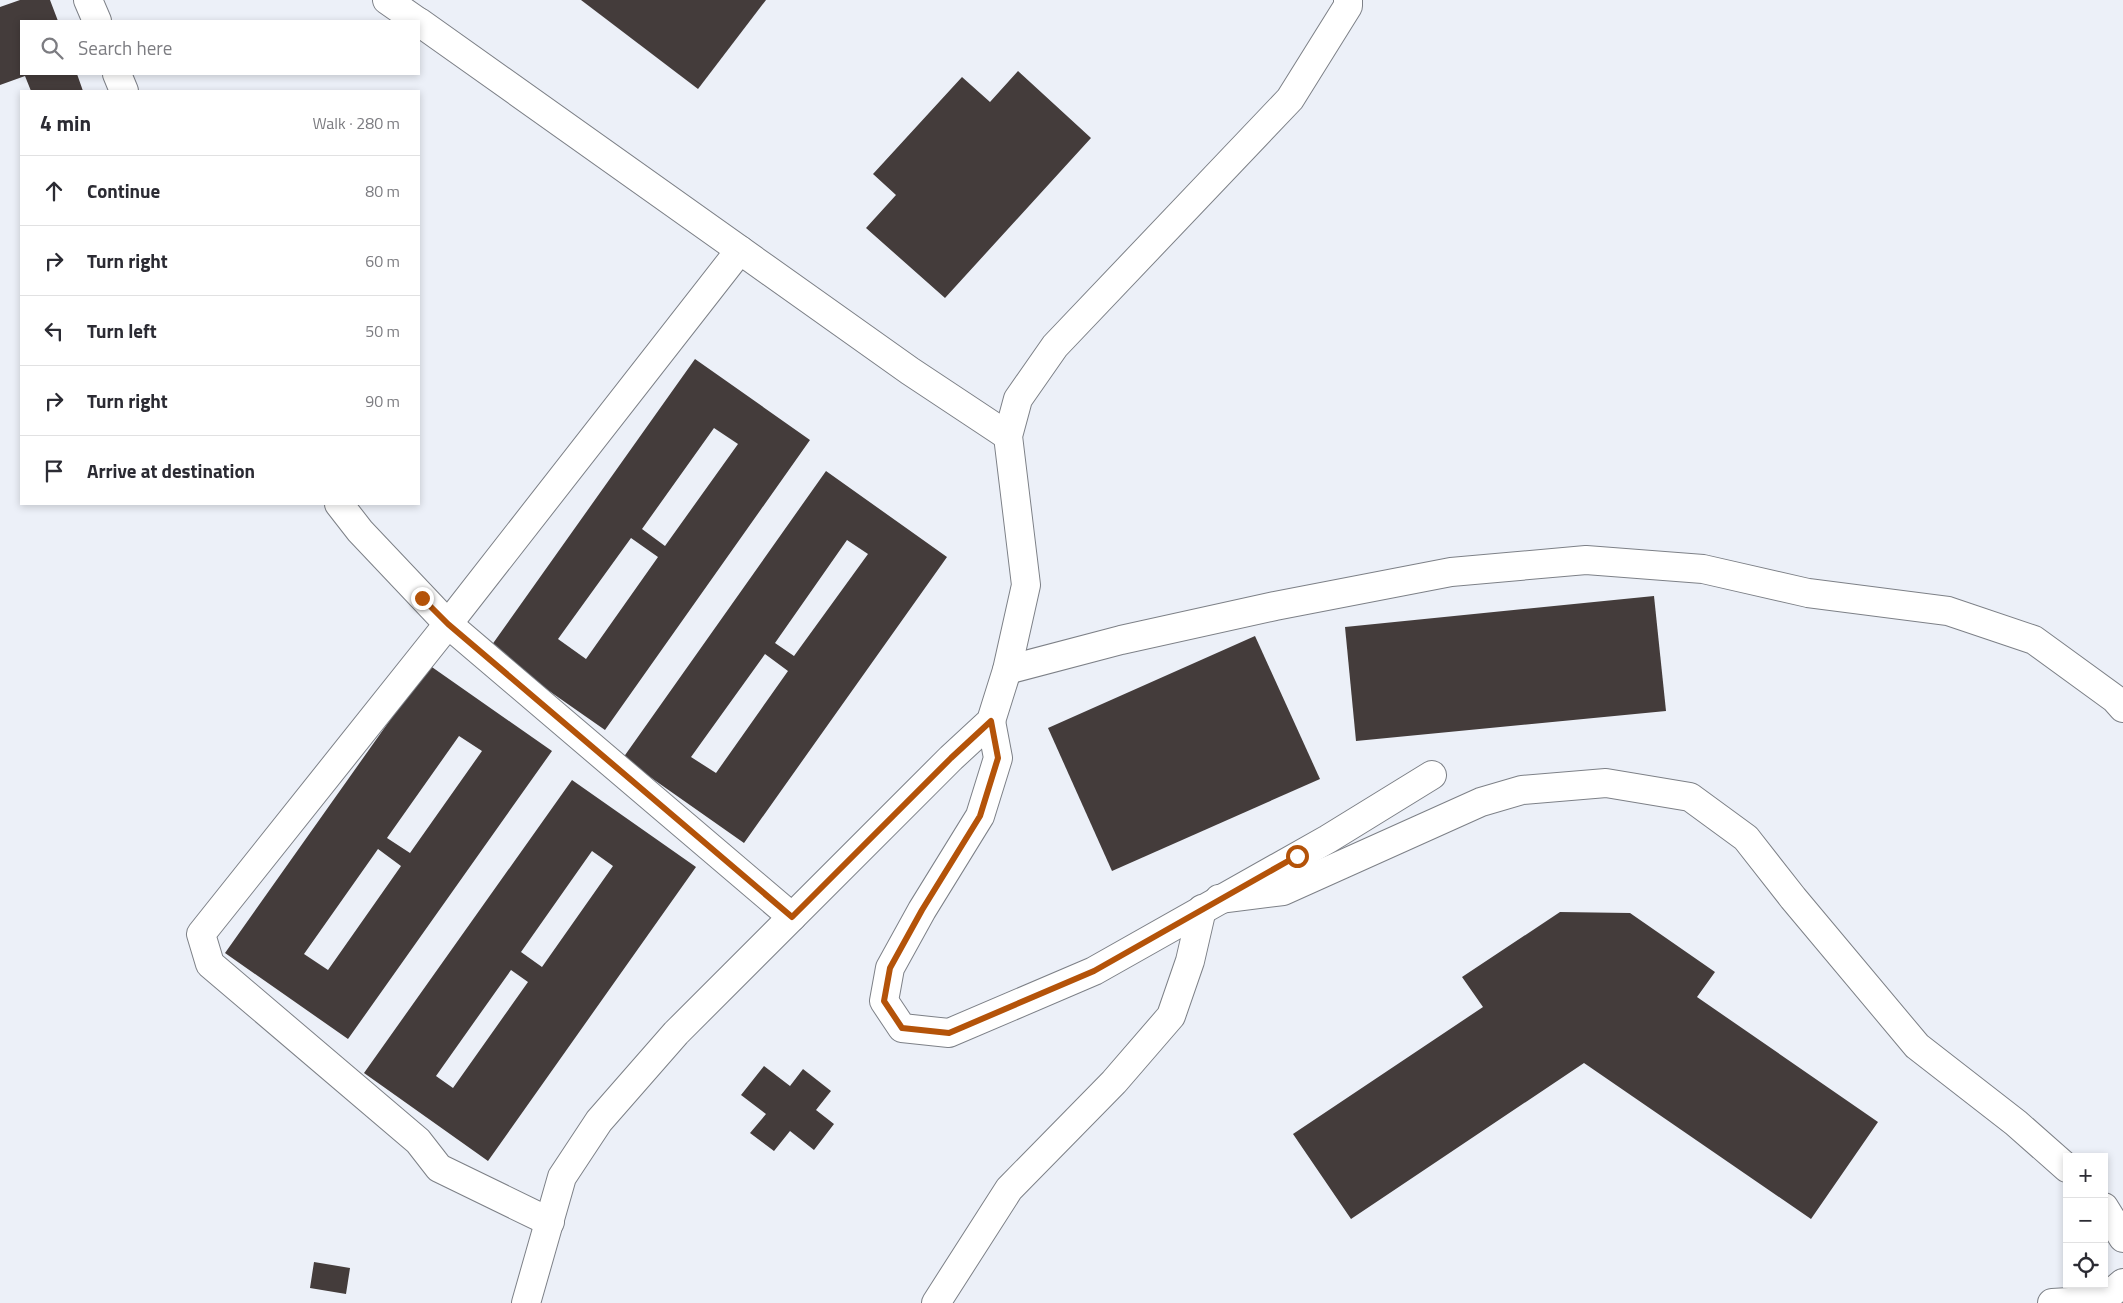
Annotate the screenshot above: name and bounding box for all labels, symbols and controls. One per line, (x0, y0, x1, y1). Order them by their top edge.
search box (20, 20, 420, 75)
text: Search here (78, 33, 172, 62)
icon: search (38, 34, 66, 62)
text: 4 min (40, 107, 91, 139)
text: Walk · 280 m (312, 111, 400, 135)
text: Continue (87, 176, 160, 205)
icon: ahead (40, 177, 68, 205)
text: 80 m (365, 179, 400, 203)
text: Turn right (87, 246, 168, 275)
icon: right (40, 247, 68, 275)
text: 60 m (365, 249, 400, 273)
text: Turn left (87, 316, 157, 345)
icon: left (40, 317, 68, 345)
text: 50 m (365, 319, 400, 343)
text: Turn right (87, 386, 168, 415)
icon: right (40, 387, 68, 415)
text: 90 m (365, 389, 400, 413)
text: Arrive at destination (87, 456, 255, 485)
icon: arrive (40, 457, 68, 485)
route end (411, 587, 434, 610)
route start (1286, 845, 1309, 868)
map controls (2063, 1153, 2108, 1288)
button: + (2063, 1153, 2108, 1198)
button: − (2063, 1198, 2108, 1243)
button: locate (2063, 1243, 2108, 1288)

